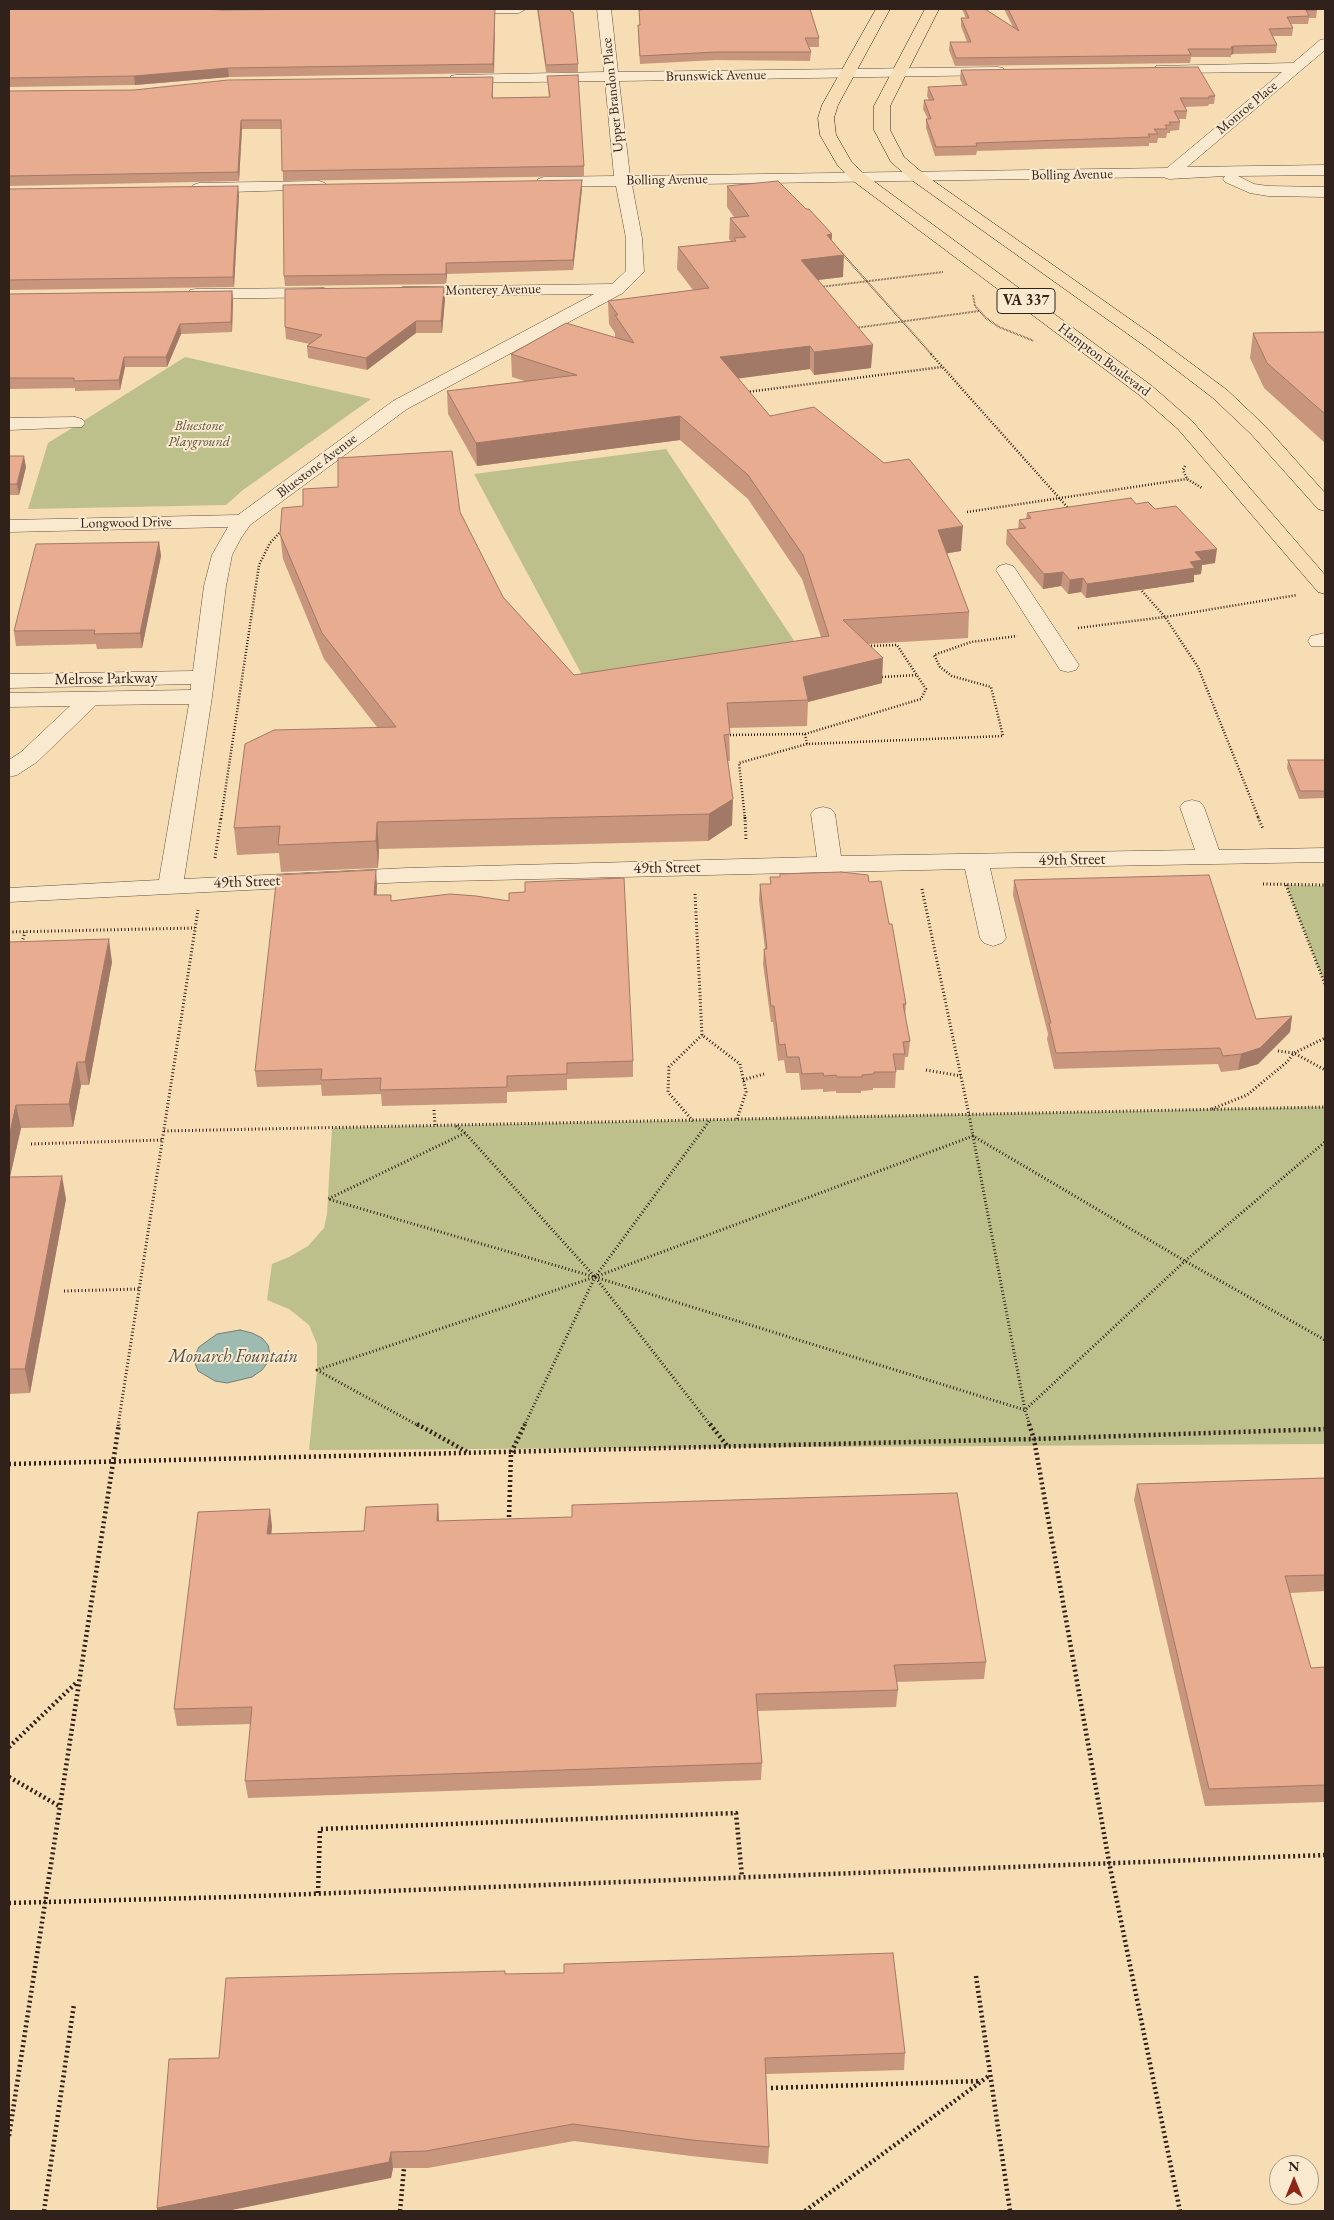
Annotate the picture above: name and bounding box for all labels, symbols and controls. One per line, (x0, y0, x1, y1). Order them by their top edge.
street label: Upper Brandon Place (599, 37, 627, 153)
street label: Brunswick Avenue (666, 67, 766, 85)
street label: Monroe Place (1213, 78, 1281, 138)
street label: Bolling Avenue (1031, 166, 1113, 184)
street label: Bolling Avenue (626, 171, 708, 189)
street label: Monterey Avenue (445, 281, 541, 299)
road number: VA 337 (997, 288, 1055, 314)
street label: Hampton Boulevard (1055, 320, 1153, 400)
park label: Bluestone Playground (168, 418, 230, 451)
street label: Bluestone Avenue (274, 430, 360, 502)
street label: Longwood Drive (80, 514, 172, 532)
street label: Melrose Parkway (54, 669, 158, 689)
street label: 49th Street (1038, 850, 1106, 870)
street label: 49th Street (633, 858, 701, 878)
street label: 49th Street (213, 871, 281, 893)
water label: Monarch Fountain (168, 1346, 298, 1368)
north arrow (1269, 2155, 1319, 2205)
text: N (1288, 2157, 1300, 2175)

